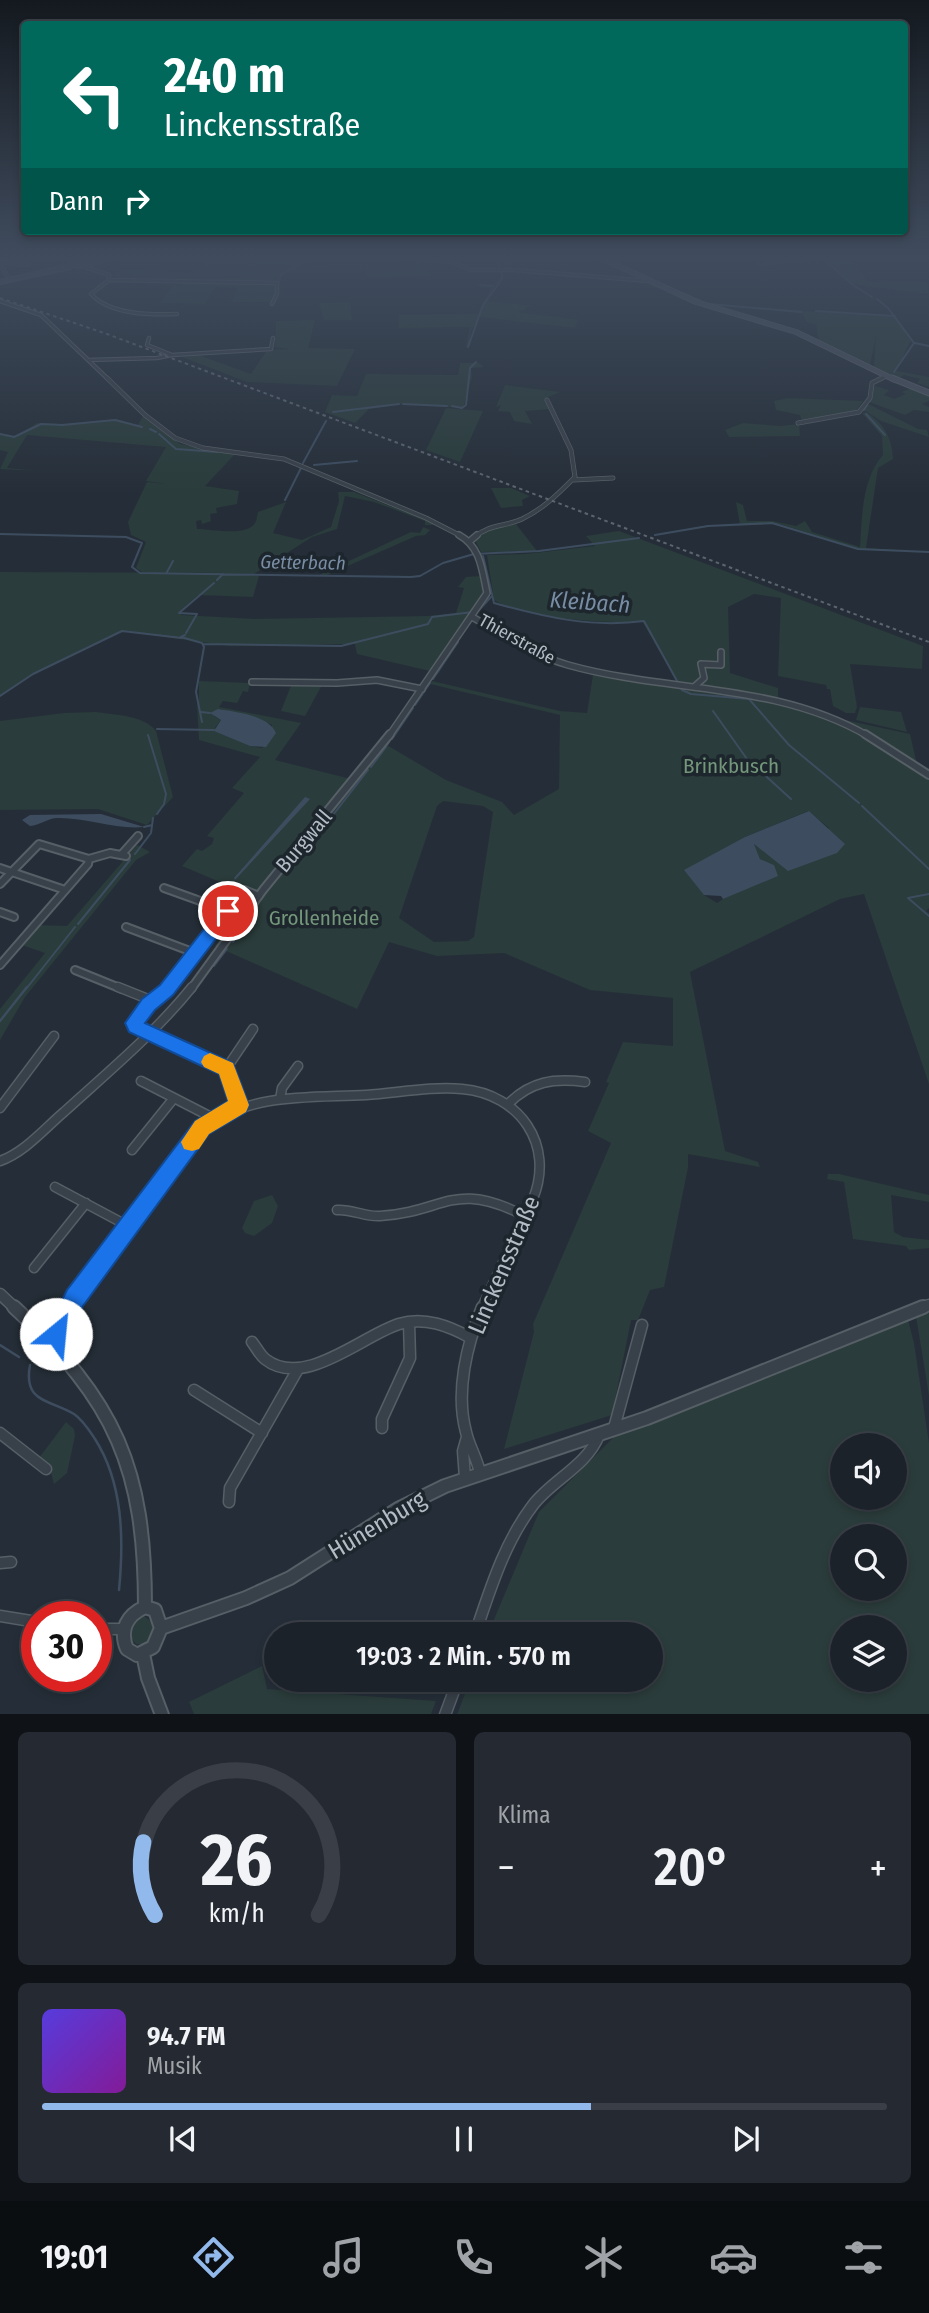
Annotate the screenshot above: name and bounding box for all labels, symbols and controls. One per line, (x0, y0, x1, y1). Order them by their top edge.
text: 240 m (164, 46, 285, 105)
icon: left (49, 49, 140, 140)
text: Linckensstraße (164, 106, 360, 144)
icon: right (118, 182, 156, 220)
text: Dann (49, 186, 104, 217)
water label: Getterbach (260, 550, 346, 575)
water label: Kleibach (549, 585, 631, 619)
street label: Thierstraße (475, 609, 559, 669)
park label: Brinkbusch (683, 753, 779, 779)
street label: Burgwall (270, 804, 338, 878)
pin (198, 881, 258, 941)
icon: arrive (209, 892, 247, 930)
park label: Grollenheide (269, 905, 379, 931)
street label: Linckensstraße (462, 1192, 546, 1338)
position arrow (19, 1297, 93, 1371)
map controls (830, 1433, 907, 1692)
button: sound (830, 1433, 907, 1510)
street label: Hünenburg (323, 1485, 431, 1565)
button: search (830, 1524, 907, 1601)
speed limit sign: 30 (21, 1601, 112, 1692)
button: layers (830, 1615, 907, 1692)
text: 19:03 · 2 Min. · 570 m (356, 1641, 571, 1672)
text: Klima (498, 1801, 551, 1829)
text: 26 (200, 1817, 273, 1904)
text: 20° (654, 1836, 730, 1899)
text: − (498, 1845, 515, 1891)
text: + (870, 1845, 887, 1891)
text: km/h (209, 1898, 265, 1928)
text: 94.7 FM (147, 2021, 226, 2052)
text: Musik (147, 2052, 202, 2080)
icon: previous (164, 2120, 202, 2158)
icon: pause (445, 2120, 483, 2158)
icon: next (727, 2120, 765, 2158)
icon: directions (189, 2233, 238, 2282)
icon: music (319, 2233, 368, 2282)
icon: phone (449, 2233, 498, 2282)
icon: climate (579, 2233, 628, 2282)
icon: car (709, 2233, 758, 2282)
icon: filters (839, 2233, 888, 2282)
text: 19:01 (41, 2238, 108, 2276)

